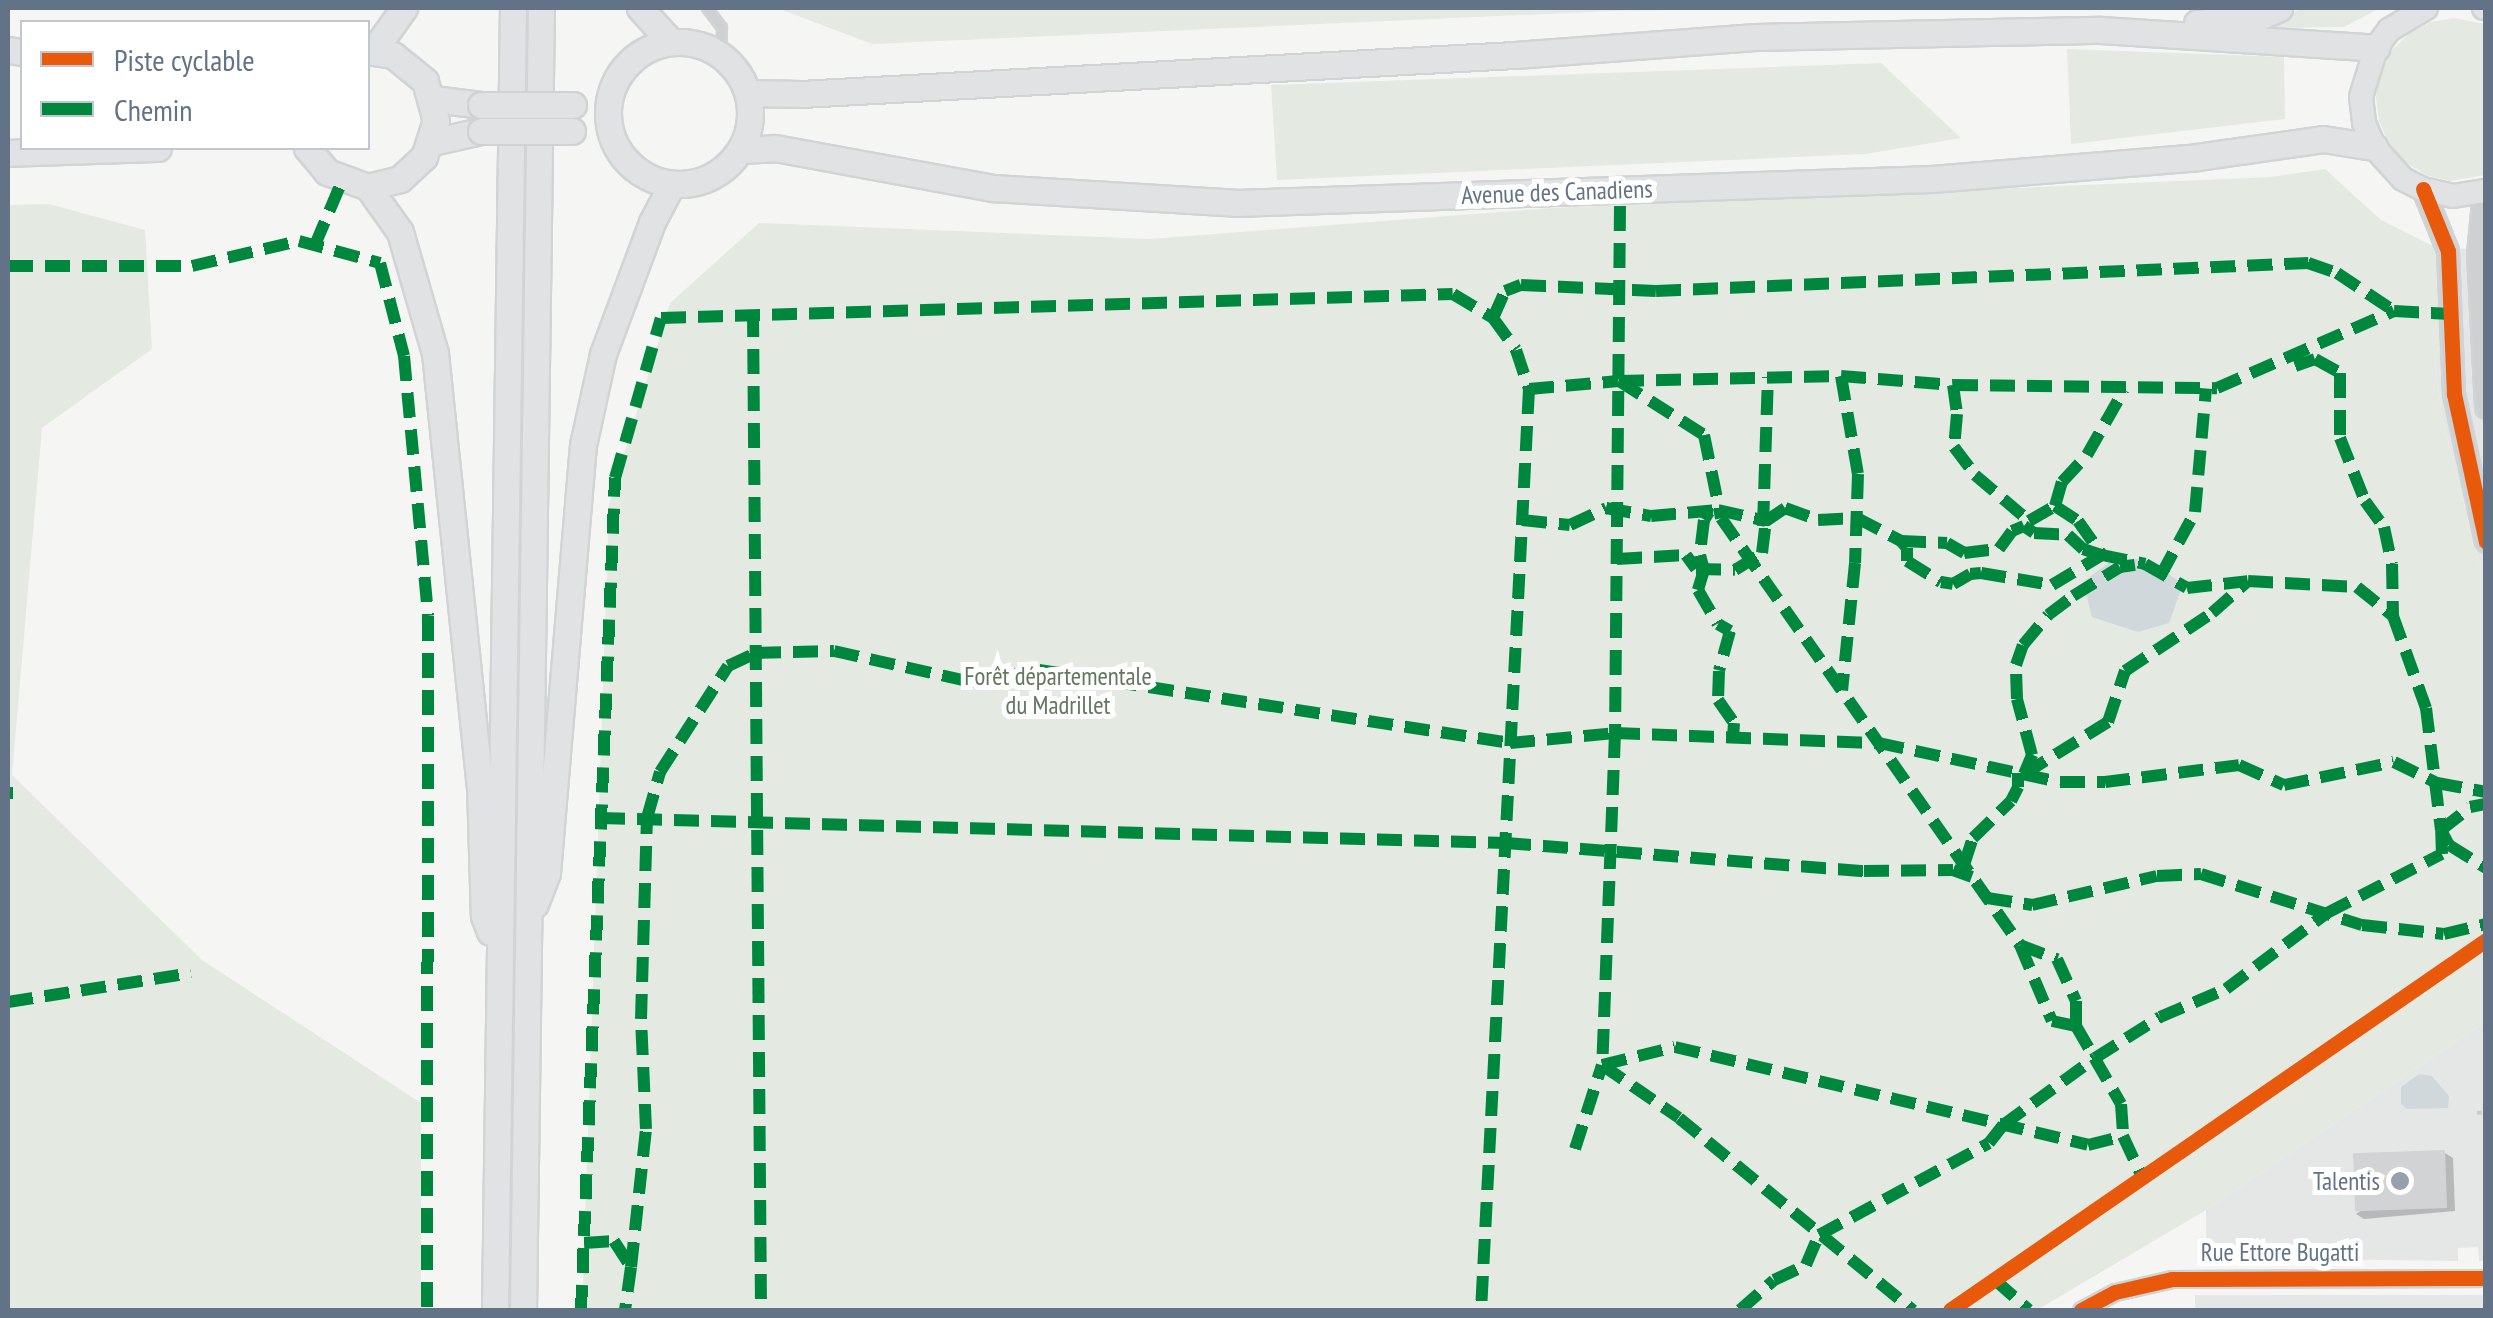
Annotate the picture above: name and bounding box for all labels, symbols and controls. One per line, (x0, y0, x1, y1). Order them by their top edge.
legend (20, 20, 370, 150)
text: Piste cyclable (114, 40, 255, 79)
text: Chemin (114, 90, 193, 129)
street label: Avenue des Canadiens (1461, 174, 1653, 210)
park label: Forêt départementale du Madrillet (964, 662, 1152, 721)
place label: Talentis (2313, 1166, 2380, 1196)
marker: Talentis (2389, 1170, 2411, 1192)
street label: Rue Ettore Bugatti (2201, 1237, 2359, 1267)

